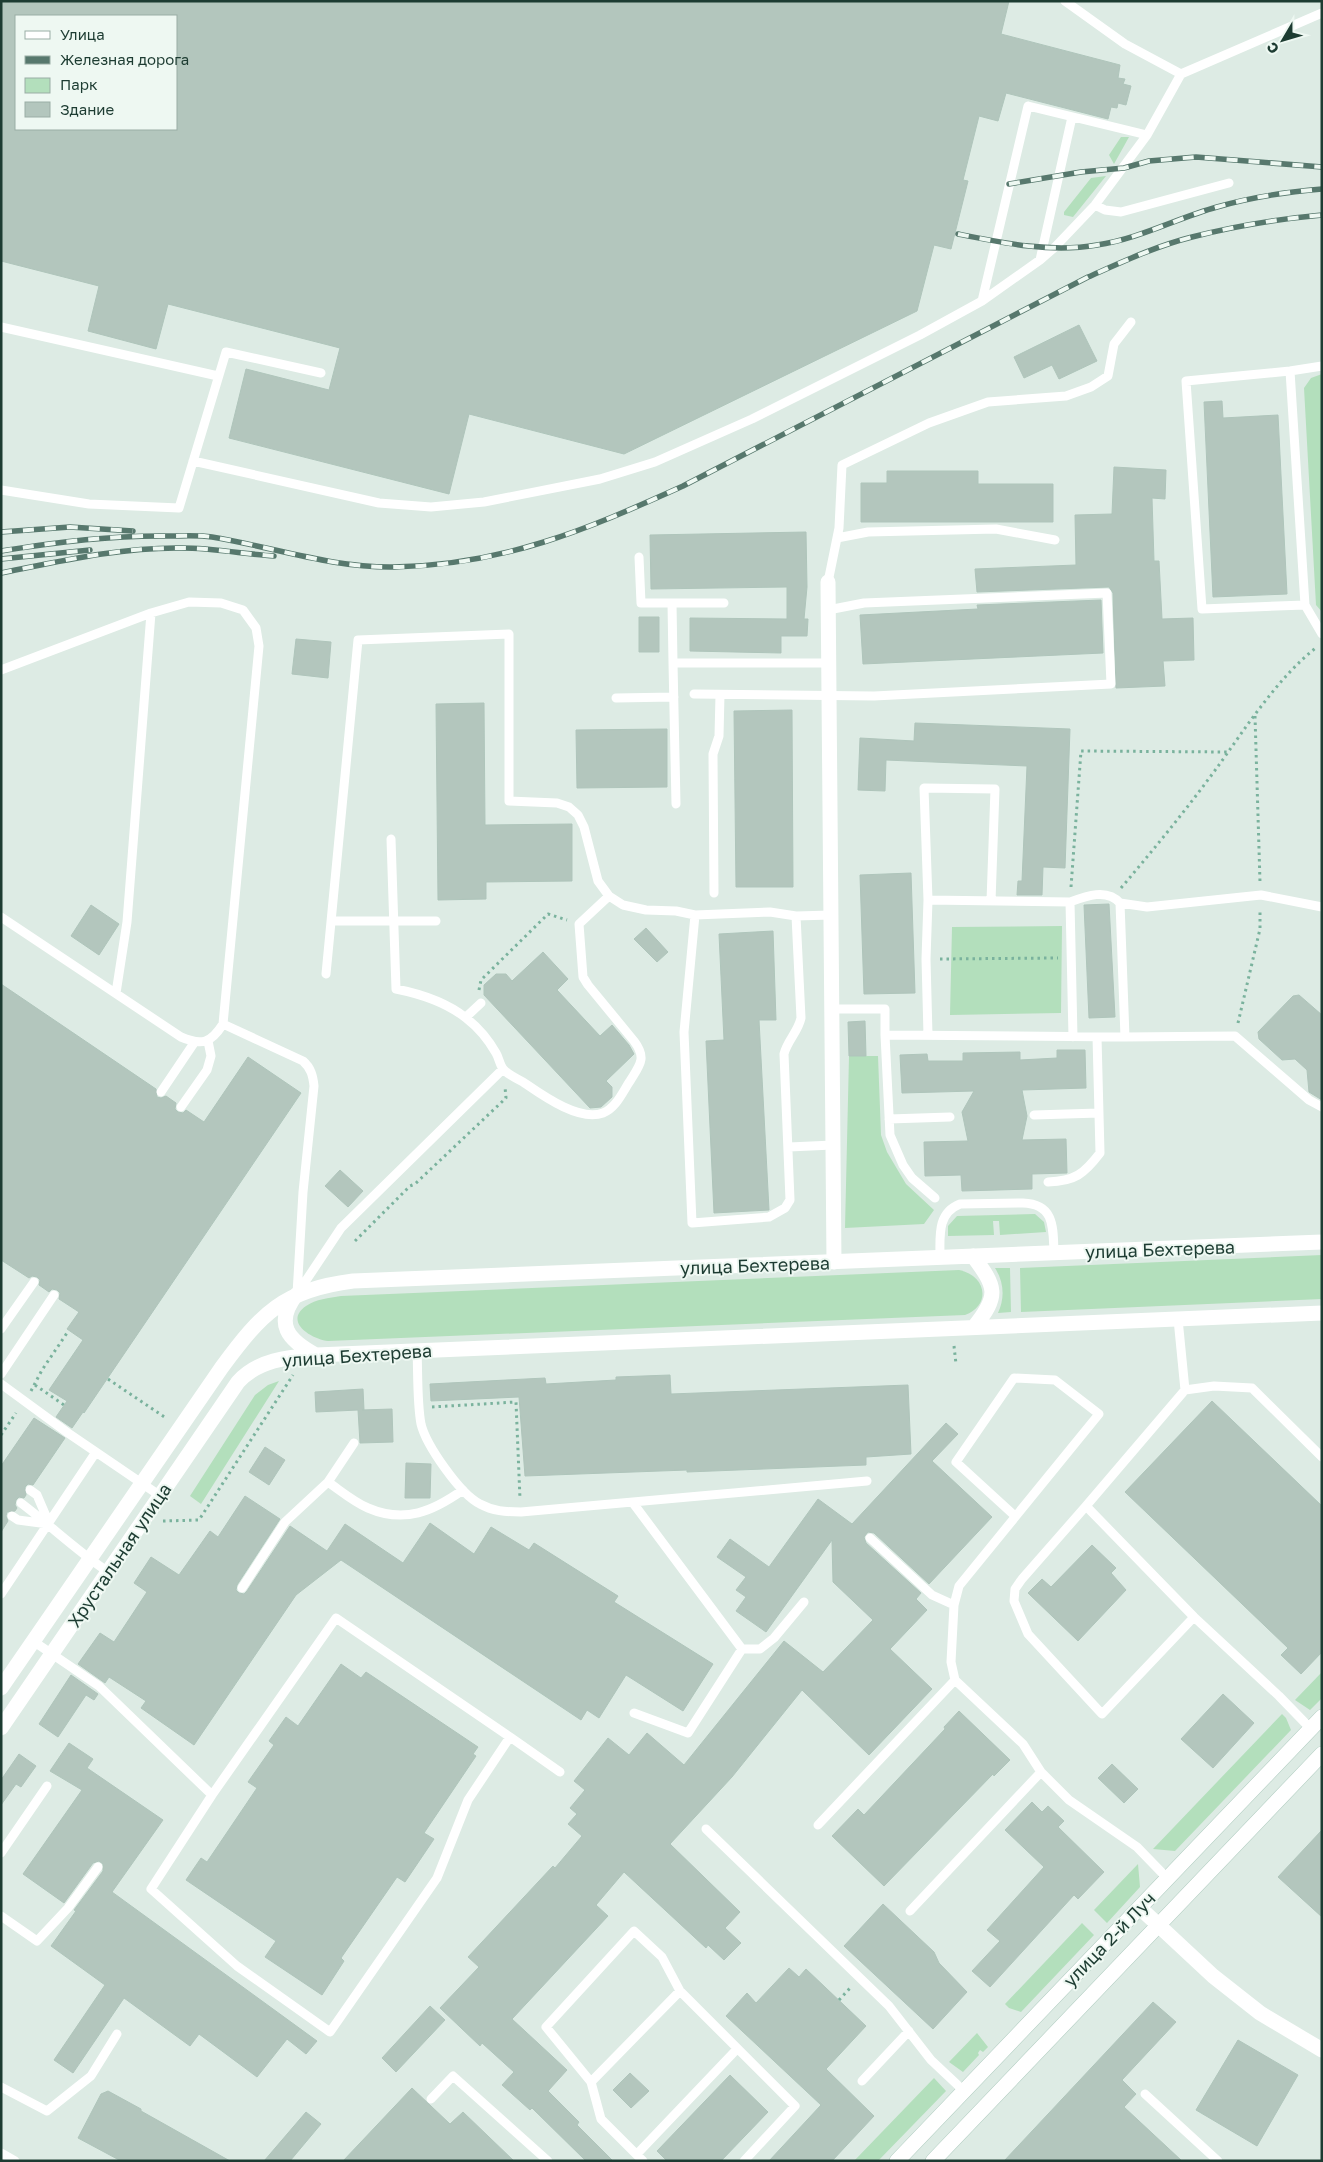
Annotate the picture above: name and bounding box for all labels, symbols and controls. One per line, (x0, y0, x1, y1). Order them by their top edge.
legend (15, 15, 178, 130)
north arrow (1258, 15, 1308, 65)
text: Улица (60, 25, 105, 43)
text: С (1263, 39, 1282, 57)
text: Железная дорога (60, 50, 189, 68)
text: Парк (60, 75, 98, 93)
text: Здание (60, 100, 114, 118)
street label: улица Бехтерева (1085, 1235, 1235, 1263)
street label: улица Бехтерева (680, 1251, 830, 1279)
street label: улица Бехтерева (281, 1339, 433, 1371)
street label: Хрустальная улица (63, 1479, 175, 1631)
street label: улица 2-й Луч (1058, 1887, 1160, 1991)

